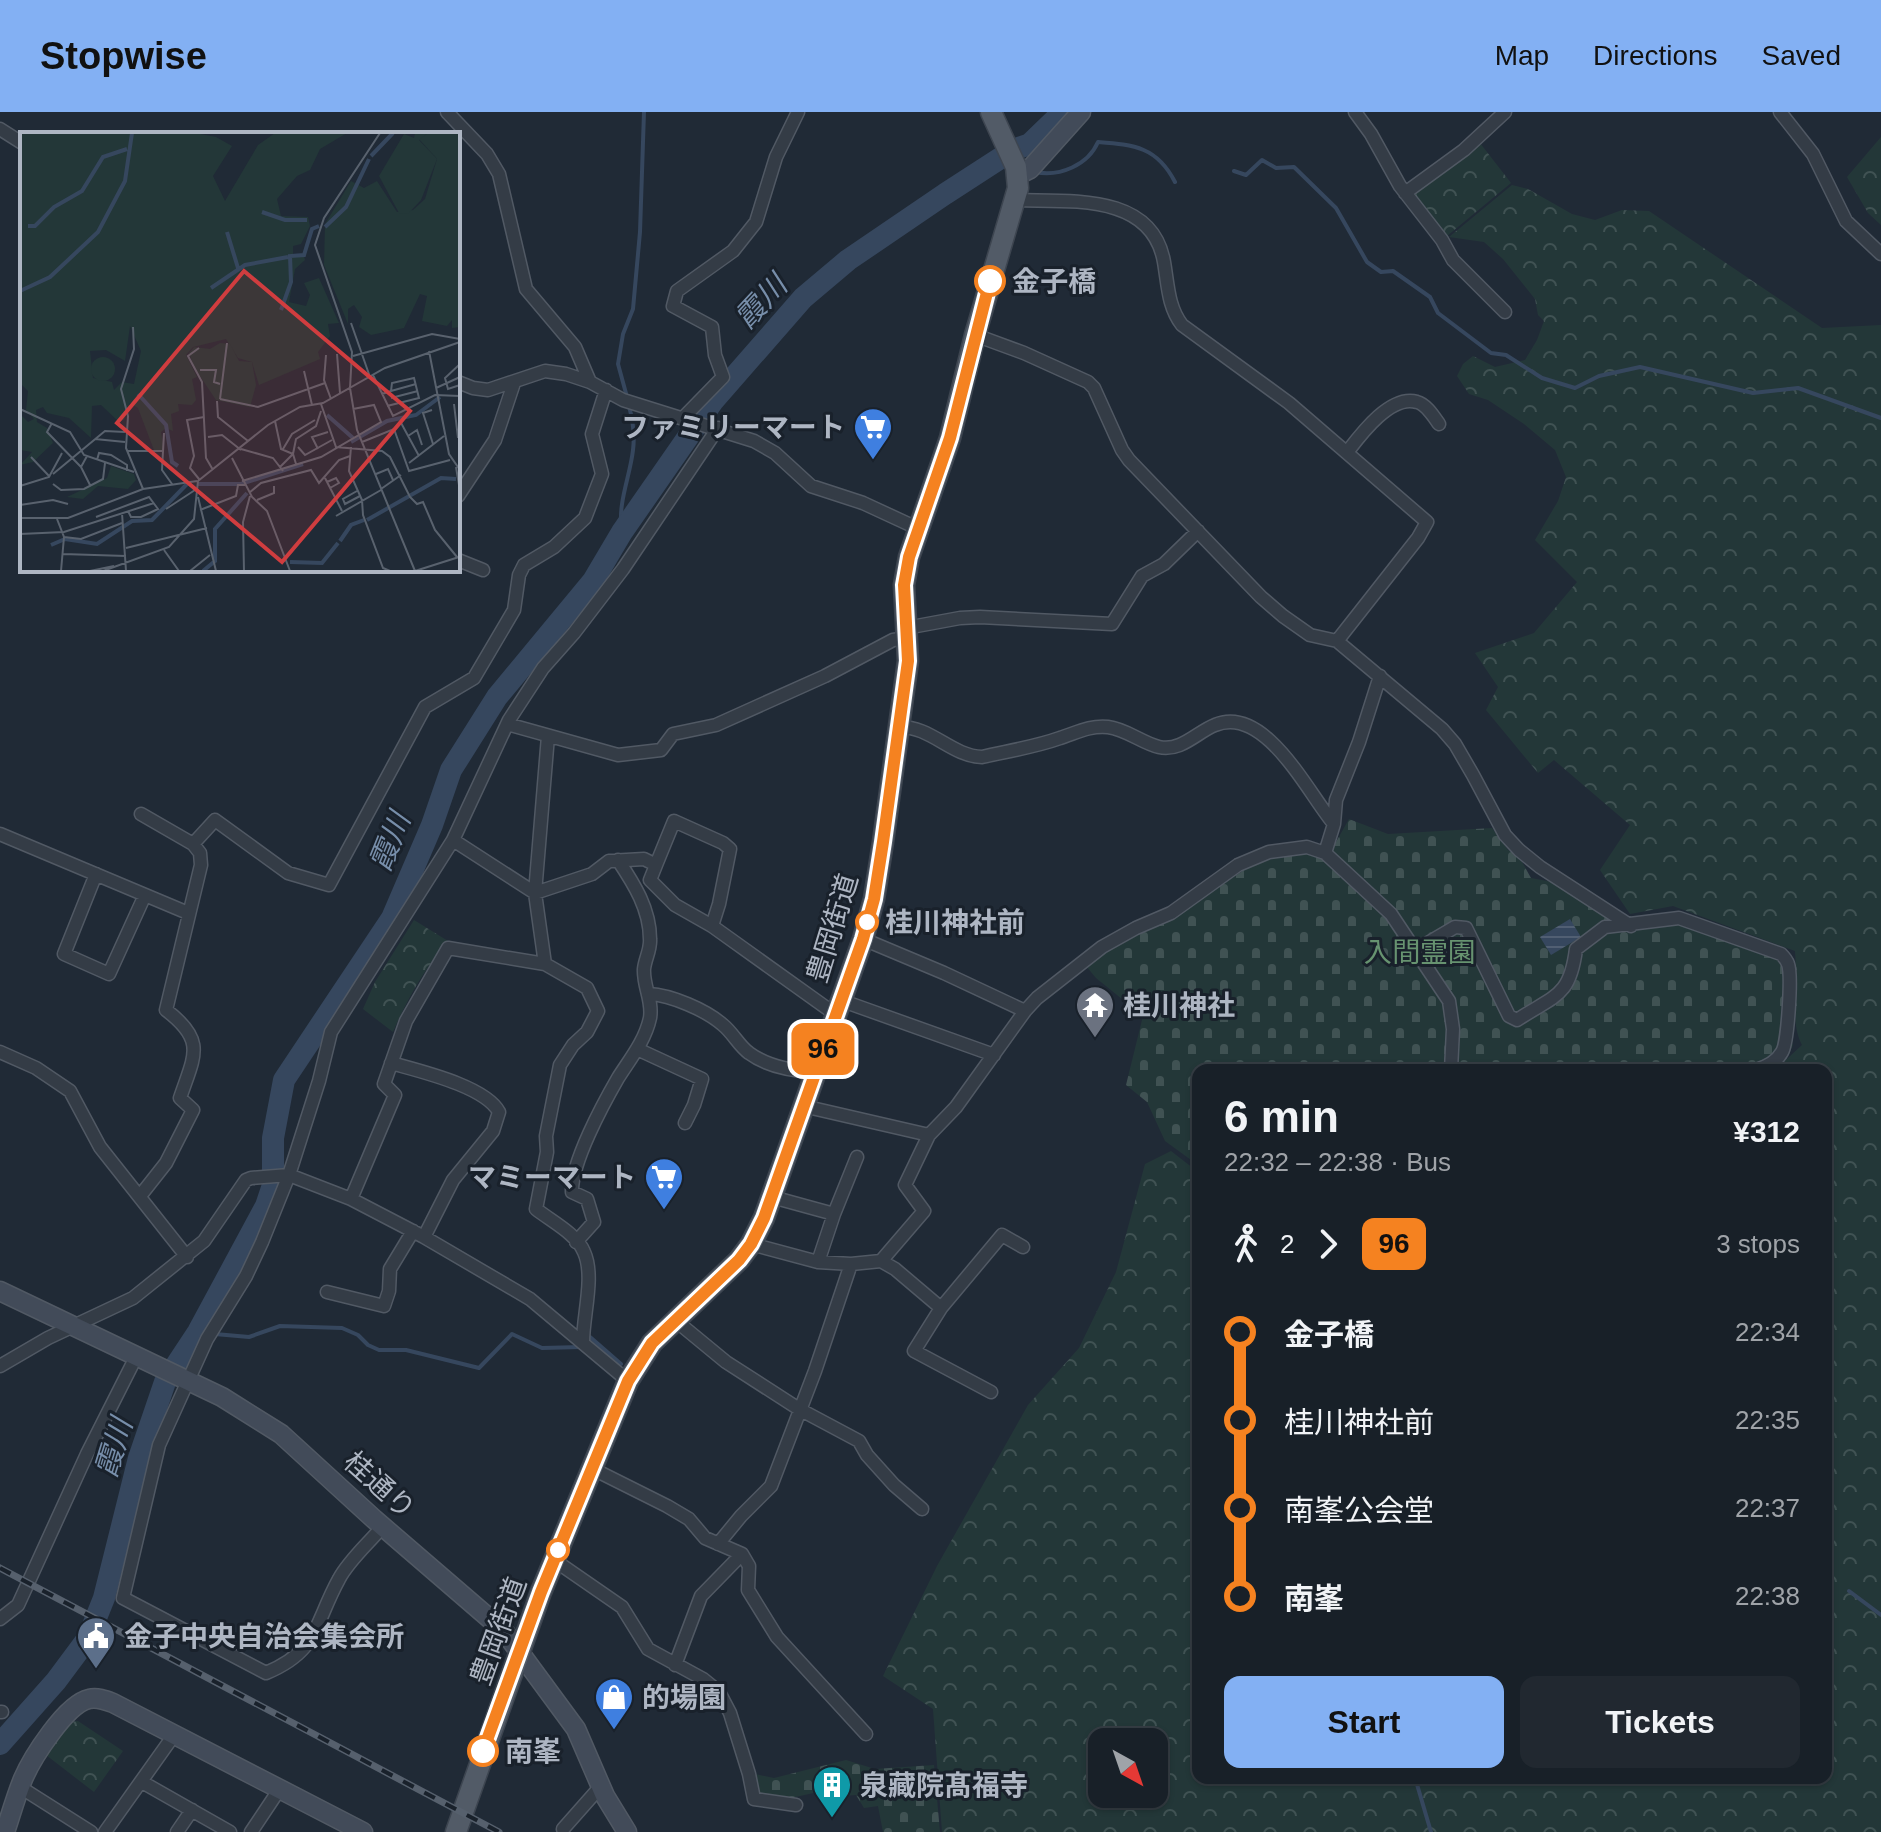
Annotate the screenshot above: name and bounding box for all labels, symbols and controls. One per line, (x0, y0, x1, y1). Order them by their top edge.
text: Stopwise (40, 35, 207, 77)
text: Map (1495, 40, 1549, 71)
text: Directions (1593, 40, 1718, 71)
text: Saved (1762, 40, 1841, 71)
inset map (20, 132, 460, 572)
water label: 霞川 (728, 266, 795, 335)
marker: 金子橋 (975, 266, 1005, 296)
place label: 金子橋 (1012, 266, 1096, 297)
supermarket icon: ファミリーマート (852, 406, 894, 461)
place label: ファミリーマート (621, 412, 845, 443)
water label: 霞川 (363, 805, 417, 876)
street label: 豊岡街道 (801, 870, 864, 986)
place label: 桂川神社前 (885, 907, 1025, 938)
marker: 桂川神社前 (856, 911, 878, 933)
park label: 入間霊園 (1364, 937, 1476, 968)
temple icon: 桂川神社 (1074, 984, 1116, 1039)
place label: 桂川神社 (1123, 990, 1235, 1021)
line badge: 96 (787, 1023, 859, 1075)
text: 96 (807, 1033, 839, 1064)
text: 6 min (1224, 1092, 1339, 1141)
text: ¥312 (1733, 1115, 1800, 1148)
text: 22:32 – 22:38 · Bus (1224, 1147, 1451, 1177)
supermarket icon: マミーマート (643, 1156, 685, 1211)
place label: マミーマート (468, 1162, 636, 1193)
icon: walk (1224, 1222, 1268, 1266)
icon: forward (1306, 1222, 1350, 1266)
text: 96 (1378, 1228, 1410, 1259)
text: 2 (1280, 1229, 1294, 1259)
text: 3 stops (1716, 1229, 1800, 1259)
text: 22:34 (1735, 1317, 1800, 1347)
text: 金子橋 (1284, 1318, 1374, 1351)
text: 22:35 (1735, 1405, 1800, 1435)
text: 桂川神社前 (1284, 1406, 1434, 1439)
water label: 霞川 (89, 1411, 139, 1481)
street label: 桂通り (338, 1446, 421, 1525)
text: 22:37 (1735, 1493, 1800, 1523)
text: 南峯公会堂 (1284, 1494, 1434, 1527)
unlabelled marker (547, 1539, 569, 1561)
street label: 豊岡街道 (465, 1573, 532, 1689)
text: 22:38 (1735, 1581, 1800, 1611)
text: 南峯 (1284, 1582, 1344, 1615)
public building icon: 金子中央自治会集会所 (75, 1615, 117, 1670)
place label: 金子中央自治会集会所 (124, 1621, 404, 1652)
shop icon: 的場園 (593, 1676, 635, 1731)
button: Start (1224, 1676, 1504, 1768)
button: Tickets (1520, 1676, 1800, 1768)
place label: 的場園 (642, 1682, 726, 1713)
north arrow (1088, 1728, 1168, 1808)
map controls (1088, 1728, 1168, 1808)
marker: 南峯 (468, 1736, 498, 1766)
place label: 南峯 (505, 1736, 561, 1767)
building icon: 泉藏院髙福寺 (811, 1764, 853, 1819)
place label: 泉藏院髙福寺 (860, 1770, 1028, 1801)

